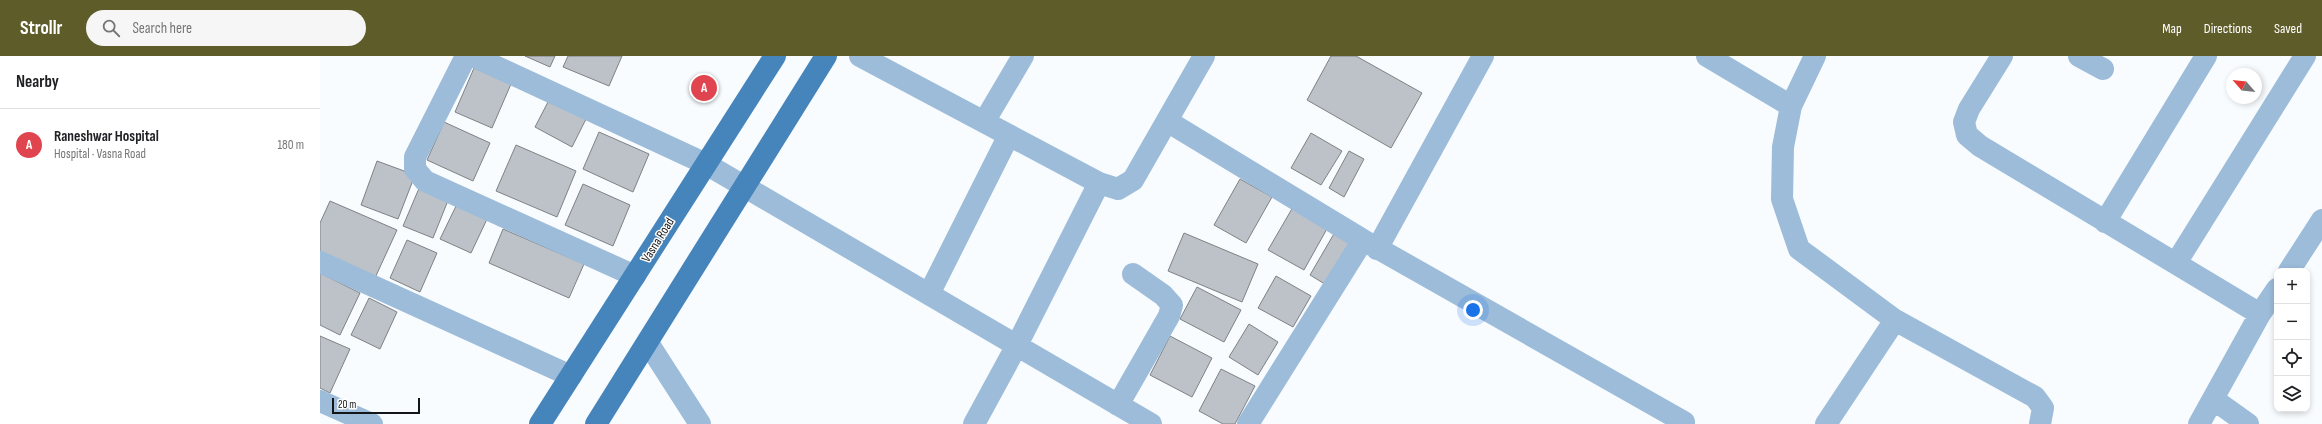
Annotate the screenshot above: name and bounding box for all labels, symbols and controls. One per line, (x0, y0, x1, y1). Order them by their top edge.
search box (86, 10, 366, 46)
text: Strollr (20, 17, 62, 40)
icon: search (100, 17, 122, 39)
text: Search here (132, 19, 192, 38)
text: Map (2162, 20, 2182, 37)
text: Directions (2204, 20, 2252, 37)
text: Saved (2274, 20, 2302, 37)
north arrow (2226, 68, 2262, 104)
text: Nearby (16, 72, 59, 92)
pin: A (691, 73, 717, 103)
text: Raneshwar Hospital (54, 127, 159, 146)
text: A (26, 137, 32, 153)
text: 180 m (278, 137, 304, 153)
text: Hospital · Vasna Road (54, 146, 146, 162)
street label: Vasna Road (638, 215, 678, 265)
map controls (2274, 268, 2310, 412)
button: + (2274, 268, 2310, 304)
your location (1463, 300, 1483, 320)
button: − (2274, 304, 2310, 340)
button: locate (2274, 340, 2310, 376)
button: layers (2274, 376, 2310, 412)
scale bar (332, 396, 420, 415)
text: 20 m (338, 398, 356, 411)

